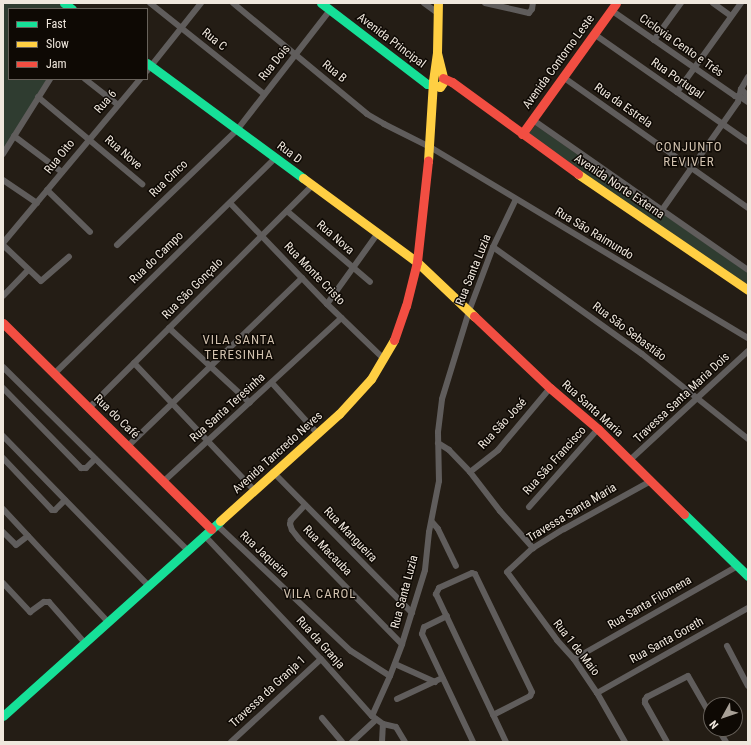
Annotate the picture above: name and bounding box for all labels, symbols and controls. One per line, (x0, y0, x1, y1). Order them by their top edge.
legend (8, 8, 148, 80)
street label: Avenida Principal (354, 11, 428, 71)
street label: Avenida Contorno Leste (520, 12, 598, 112)
street label: Ciclovia Cento e Três (636, 12, 726, 80)
text: Fast (46, 17, 66, 31)
street label: Rua C (199, 26, 229, 54)
text: Slow (46, 37, 69, 51)
street label: Rua Dois (256, 42, 294, 84)
street label: Rua Portugal (648, 56, 706, 102)
text: Jam (46, 57, 67, 71)
street label: Rua B (319, 58, 349, 86)
street label: Rua da Estrela (591, 81, 655, 131)
street label: Rua 6 (92, 87, 120, 117)
street label: Rua Nove (101, 133, 145, 173)
street label: Rua Oito (42, 137, 78, 177)
street label: Rua D (274, 139, 304, 167)
district label: CONJUNTO REVIVER (655, 140, 723, 171)
street label: Avenida Norte Externa (571, 152, 667, 222)
street label: Rua Cinco (147, 157, 191, 201)
street label: Rua São Raimundo (552, 205, 636, 263)
street label: Rua Nova (313, 218, 357, 258)
street label: Rua do Campo (127, 229, 187, 287)
street label: Rua Santa Luzia (453, 232, 495, 308)
street label: Rua Monte Cristo (280, 240, 348, 308)
street label: Rua São Gonçalo (159, 255, 227, 323)
street label: Rua São Sebastião (589, 300, 669, 364)
district label: VILA SANTA TERESINHA (202, 333, 276, 364)
street label: Travessa Santa Maria Dois (631, 350, 733, 446)
street label: Rua Santa Teresinha (187, 370, 269, 446)
street label: Rua Santa Maria (558, 378, 626, 440)
street label: Rua do Café (90, 392, 142, 442)
street label: Rua São José (476, 396, 530, 452)
street label: Avenida Tancredo Neves (230, 409, 326, 497)
street label: Rua São Francisco (520, 424, 590, 498)
street label: Travessa Santa Maria (525, 481, 619, 545)
street label: Rua Mangueira (320, 505, 380, 565)
street label: Rua Macauba (300, 523, 354, 579)
street label: Rua Jaqueira (237, 529, 291, 581)
street label: Rua Santa Luzia (388, 554, 422, 630)
street label: Rua Santa Filomena (606, 573, 694, 633)
district label: VILA CAROL (283, 586, 357, 602)
street label: Rua da Granja (293, 614, 347, 672)
street label: Rua Santa Goreth (628, 615, 706, 667)
street label: Rua 1 de Maio (550, 617, 602, 679)
street label: Travessa da Granja 1 (227, 653, 309, 731)
north arrow (703, 697, 743, 737)
text: N (707, 718, 721, 731)

